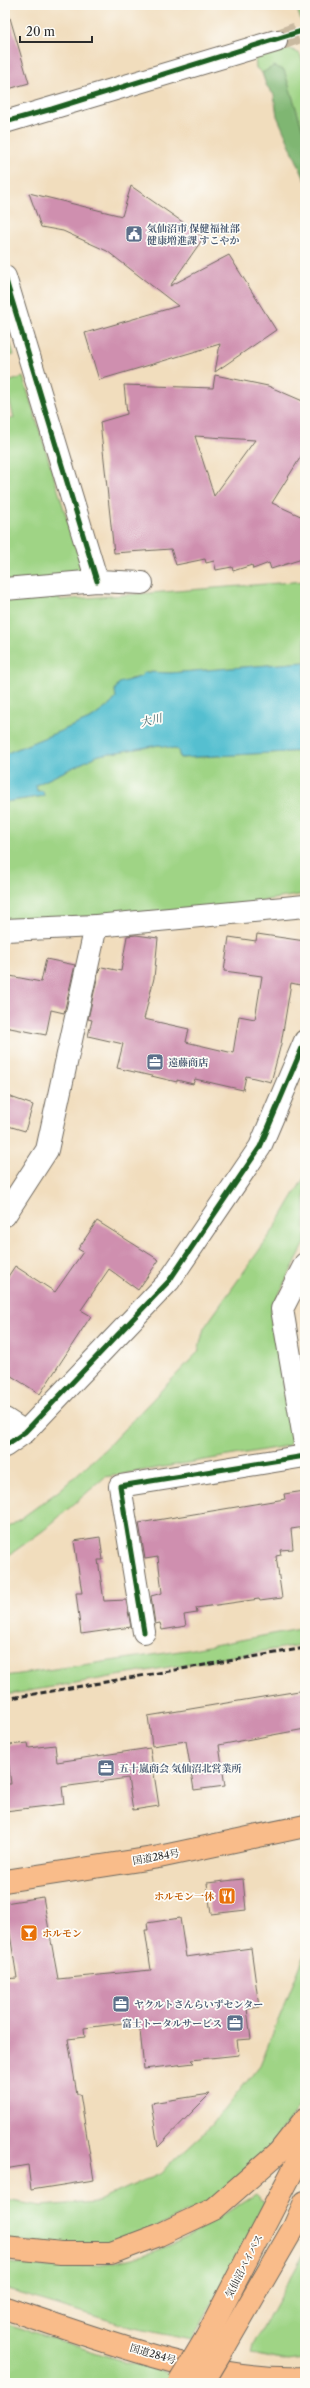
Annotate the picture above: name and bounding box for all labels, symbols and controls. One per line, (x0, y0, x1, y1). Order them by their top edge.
scale bar (20, 18, 92, 44)
text: 20 m (26, 24, 55, 39)
place label: 気仙沼市 保健福祉部 健康増進課 すこやか (147, 222, 241, 247)
public building icon: 気仙沼市 保健福祉部 健康増進課 すこやか (124, 224, 144, 244)
water label: 大川 (139, 710, 164, 729)
office icon: 遠藤商店 (145, 1052, 165, 1072)
place label: 遠藤商店 (168, 1056, 209, 1069)
office icon: 五十嵐商会 気仙沼北営業所 (96, 1758, 116, 1778)
place label: 五十嵐商会 気仙沼北営業所 (119, 1762, 242, 1775)
street label: 国道284号 (131, 1846, 181, 1868)
restaurant icon: ホルモン一休 (217, 1886, 237, 1906)
place label: ホルモン一休 (154, 1890, 215, 1903)
bar icon: ホルモン (19, 1923, 39, 1943)
place label: ホルモン (42, 1927, 82, 1940)
office icon: ヤクルトさんらいずセンター (111, 1994, 131, 2014)
place label: ヤクルトさんらいずセンター (134, 1998, 263, 2011)
office icon: 富士トータルサービス (225, 2013, 245, 2033)
place label: 富士トータルサービス (122, 2017, 222, 2030)
street label: 気仙沼バイパス (222, 2232, 266, 2300)
street label: 国道284号 (128, 2341, 178, 2367)

